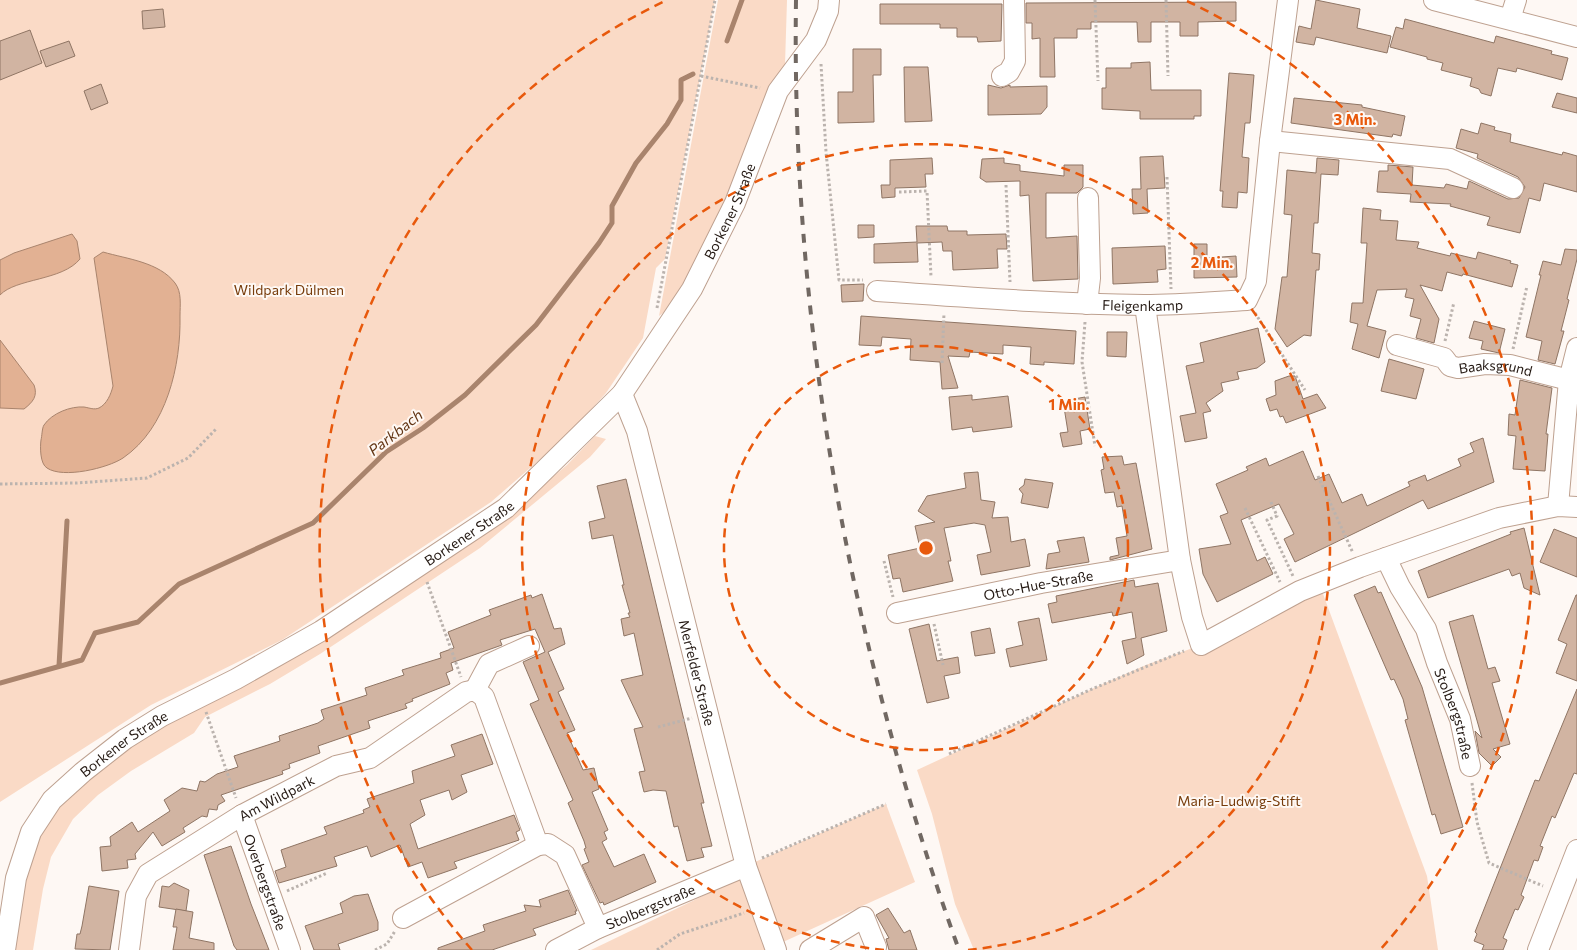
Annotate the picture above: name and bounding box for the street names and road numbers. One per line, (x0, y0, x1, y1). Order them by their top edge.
street label: Borkener Straße (700, 161, 758, 262)
street label: Fleigenkamp (1102, 295, 1183, 314)
street label: Baaksgrund (1457, 355, 1534, 379)
street label: Borkener Straße (421, 497, 517, 569)
street label: Otto-Hue-Straße (982, 566, 1094, 603)
street label: Merfelder Straße (676, 618, 719, 727)
street label: Stolbergstraße (1431, 665, 1477, 761)
street label: Borkener Straße (76, 706, 170, 780)
street label: Am Wildpark (235, 770, 317, 824)
street label: Overbergstraße (241, 831, 291, 932)
street label: Stolbergstraße (603, 880, 697, 932)

